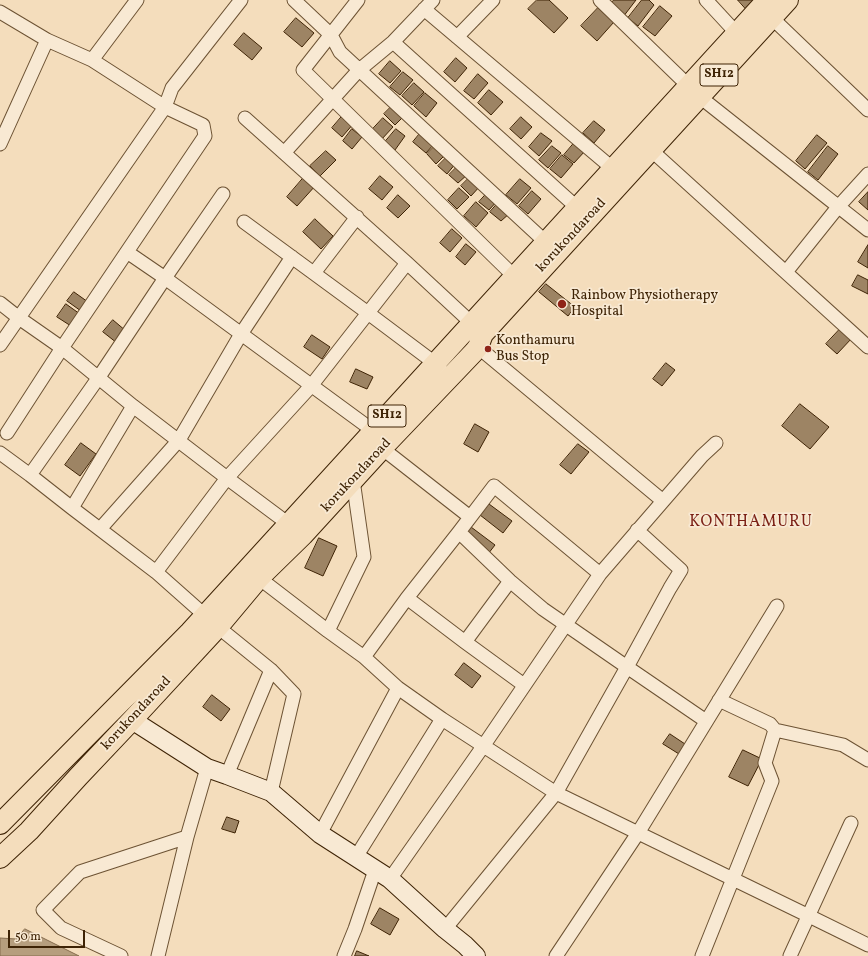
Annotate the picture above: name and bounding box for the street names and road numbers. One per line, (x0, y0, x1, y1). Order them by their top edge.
road number: SH12 (700, 64, 738, 86)
street label: korukondaroad (533, 196, 611, 276)
road number: SH12 (368, 405, 406, 427)
street label: korukondaroad (318, 436, 396, 516)
street label: korukondaroad (98, 674, 176, 754)

